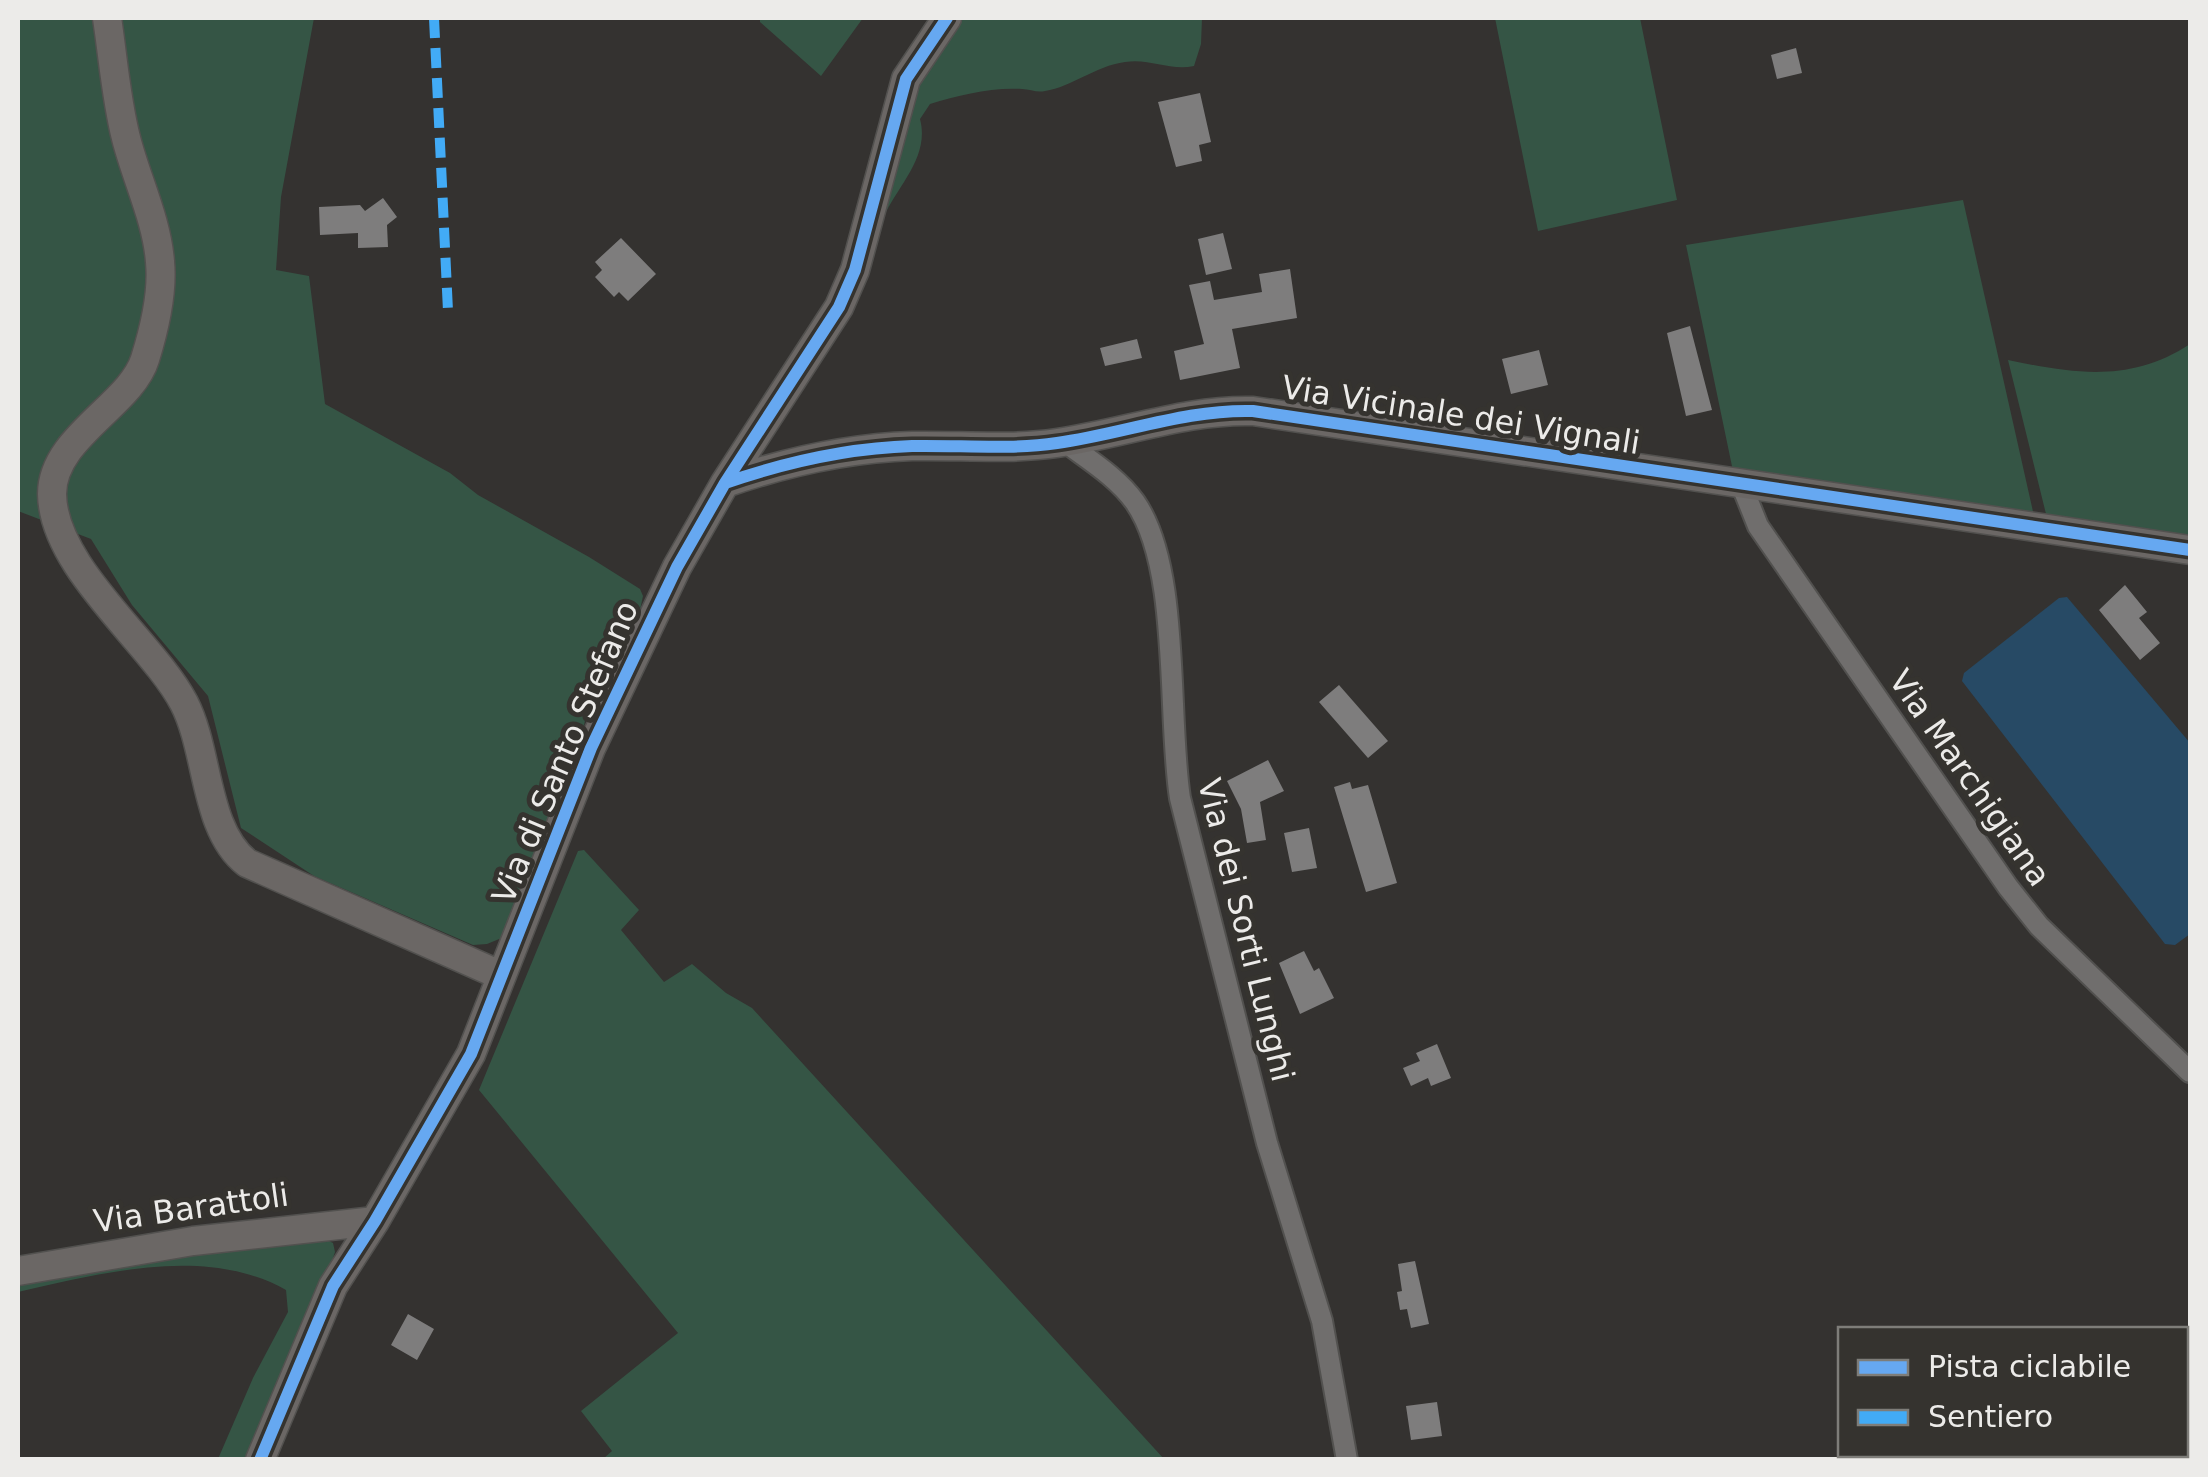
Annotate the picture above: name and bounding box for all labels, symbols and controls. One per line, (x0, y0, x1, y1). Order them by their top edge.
street label: Via Vicinale dei Vignali (1279, 368, 1643, 462)
street label: Via di Santo Stefano (484, 595, 646, 909)
street label: Via Marchigiana (1881, 663, 2059, 893)
street label: Via dei Sorti Lunghi (1190, 775, 1302, 1085)
street label: Via Barattoli (91, 1176, 291, 1240)
legend (1838, 1327, 2188, 1457)
text: Pista ciclabile (1928, 1349, 2131, 1384)
text: Sentiero (1928, 1399, 2053, 1434)

